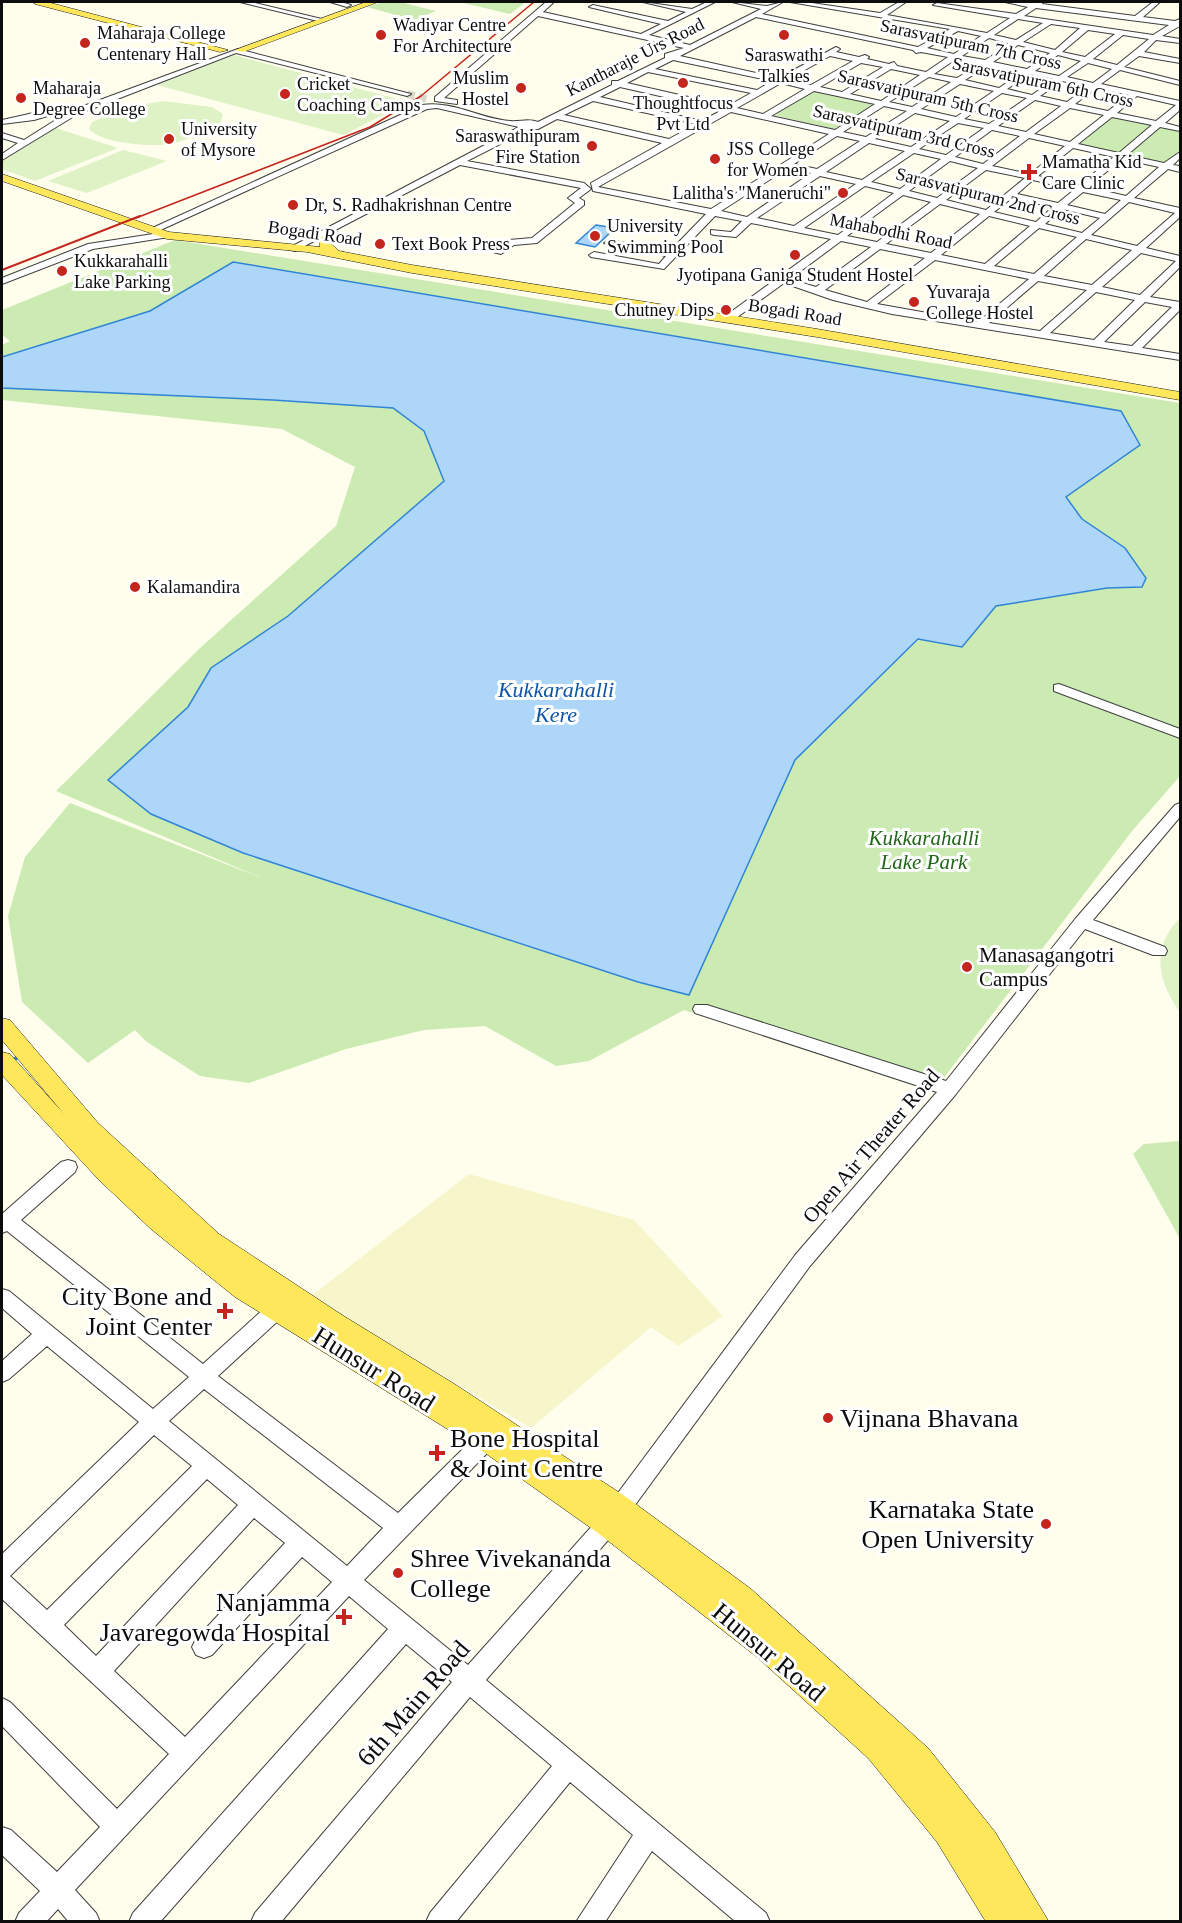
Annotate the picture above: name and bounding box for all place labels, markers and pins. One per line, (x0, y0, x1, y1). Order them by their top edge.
place label: Wadiyar Centre For Architecture (393, 15, 511, 56)
place label: Maharaja College Centenary Hall (97, 23, 225, 64)
marker: Wadiyar Centre For Architecture (374, 28, 388, 42)
marker: Saraswathi Talkies (777, 28, 791, 42)
marker: Maharaja College Centenary Hall (78, 36, 92, 50)
place label: Saraswathi Talkies (745, 45, 823, 86)
place label: Muslim Hostel (453, 68, 509, 109)
place label: Cricket Coaching Camps (297, 74, 421, 115)
marker: Thoughtfocus Pvt Ltd (676, 76, 690, 90)
place label: Maharaja Degree College (33, 78, 145, 119)
marker: Muslim Hostel (514, 81, 528, 95)
marker: Cricket Coaching Camps (278, 87, 292, 101)
marker: Maharaja Degree College (14, 91, 28, 105)
place label: Thoughtfocus Pvt Ltd (633, 93, 733, 134)
place label: University of Mysore (181, 119, 257, 160)
place label: Saraswathipuram Fire Station (455, 126, 580, 167)
marker: University of Mysore (162, 132, 176, 146)
marker: Saraswathipuram Fire Station (585, 139, 599, 153)
place label: JSS College for Women (727, 139, 815, 180)
marker: JSS College for Women (708, 152, 722, 166)
place label: Mamatha Kid Care Clinic (1042, 152, 1141, 193)
marker: Mamatha Kid Care Clinic (1020, 163, 1038, 181)
place label: Lalitha's "Maneruchi" (673, 183, 831, 203)
marker: Lalitha's "Maneruchi" (836, 186, 850, 200)
place label: Dr, S. Radhakrishnan Centre (305, 195, 512, 215)
marker: Dr, S. Radhakrishnan Centre (286, 198, 300, 212)
place label: University Swimming Pool (607, 216, 724, 257)
marker: University Swimming Pool (588, 229, 602, 243)
place label: Text Book Press (392, 234, 510, 254)
marker: Text Book Press (373, 237, 387, 251)
marker: Jyotipana Ganiga Student Hostel (788, 248, 802, 262)
place label: Kukkarahalli Lake Parking (74, 251, 170, 292)
marker: Kukkarahalli Lake Parking (55, 264, 69, 278)
place label: Jyotipana Ganiga Student Hostel (677, 265, 913, 285)
place label: Yuvaraja College Hostel (926, 282, 1033, 323)
marker: Yuvaraja College Hostel (907, 295, 921, 309)
place label: Chutney Dips (614, 300, 714, 320)
marker: Chutney Dips (719, 303, 733, 317)
place label: Kalamandira (147, 577, 240, 597)
marker: Kalamandira (128, 580, 142, 594)
place label: Manasagangotri Campus (979, 943, 1114, 991)
marker: Manasagangotri Campus (960, 960, 974, 974)
place label: City Bone and Joint Center (62, 1282, 212, 1341)
marker: City Bone and Joint Center (216, 1302, 234, 1320)
place label: Vijnana Bhavana (840, 1404, 1019, 1433)
marker: Vijnana Bhavana (821, 1411, 835, 1425)
place label: Bone Hospital & Joint Centre (450, 1424, 603, 1483)
marker: Bone Hospital & Joint Centre (428, 1444, 446, 1462)
place label: Karnataka State Open University (861, 1495, 1034, 1554)
marker: Karnataka State Open University (1039, 1517, 1053, 1531)
place label: Shree Vivekananda College (410, 1544, 611, 1603)
marker: Shree Vivekananda College (391, 1566, 405, 1580)
place label: Nanjamma Javaregowda Hospital (100, 1588, 330, 1647)
marker: Nanjamma Javaregowda Hospital (335, 1608, 353, 1626)

